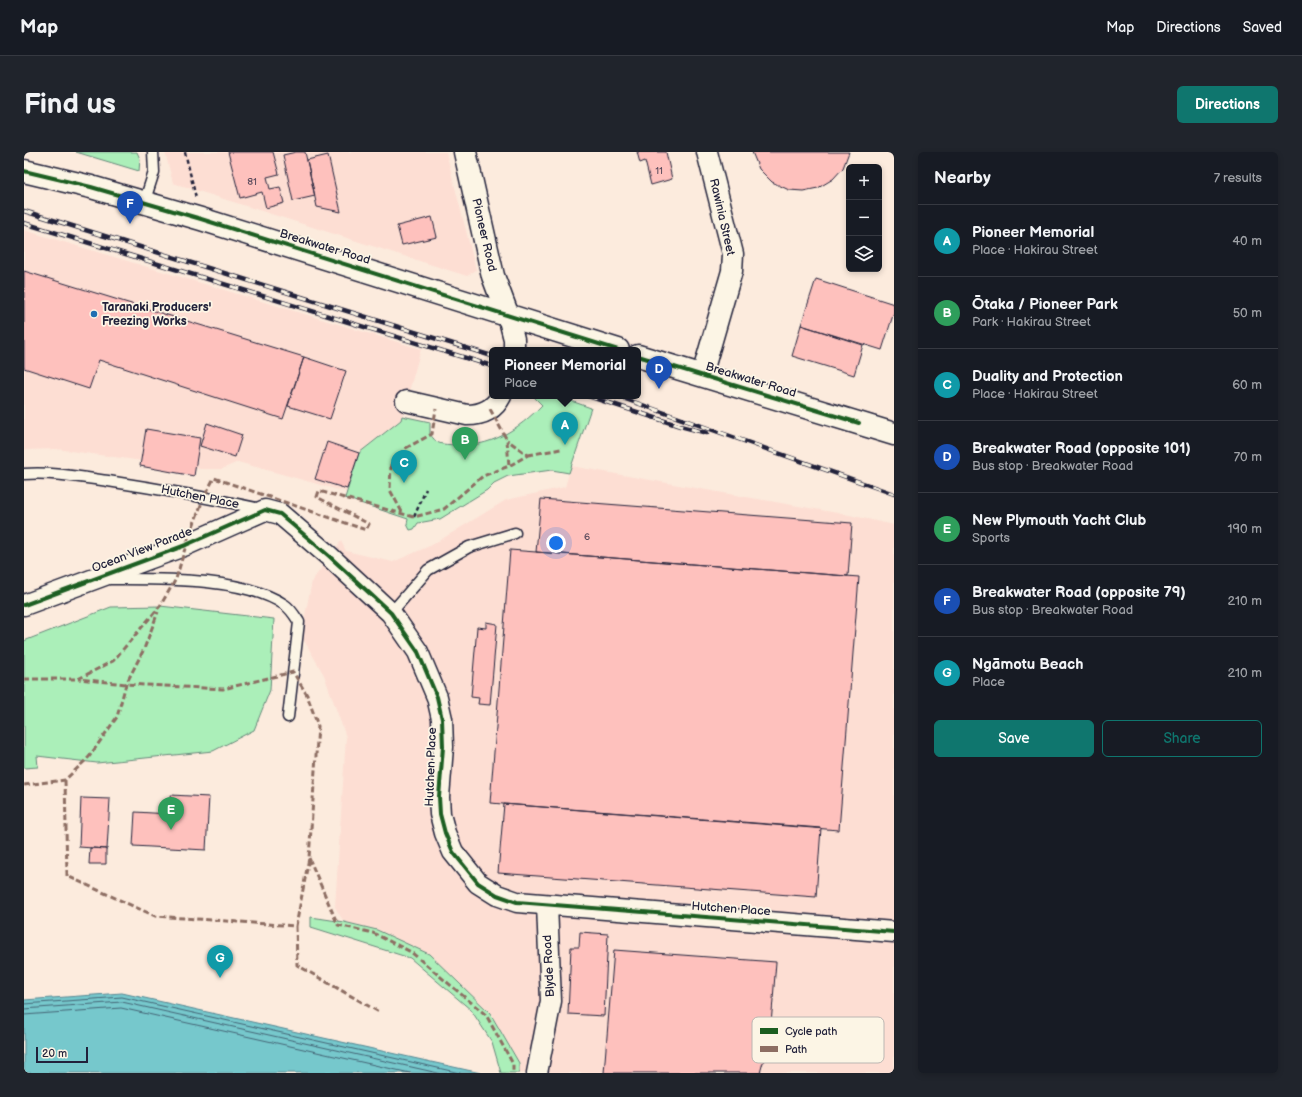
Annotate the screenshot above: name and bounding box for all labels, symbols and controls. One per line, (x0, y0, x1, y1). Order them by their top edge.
text: Map (20, 16, 58, 39)
text: Map (1106, 19, 1134, 36)
text: Directions (1156, 19, 1221, 36)
text: Saved (1243, 19, 1282, 36)
button: Directions (1177, 86, 1278, 123)
text: Find us (24, 88, 116, 121)
map controls (846, 164, 882, 272)
button: + (846, 164, 882, 200)
house number: 11 (655, 165, 663, 177)
text: Nearby (934, 168, 991, 188)
text: 7 results (1214, 170, 1262, 186)
house number: 81 (247, 176, 257, 188)
street label: Rawinia Street (706, 177, 738, 257)
pin: F (117, 191, 143, 224)
street label: Pioneer Road (468, 197, 500, 273)
button: − (846, 200, 882, 236)
text: Pioneer Memorial (972, 223, 1094, 242)
street label: Breakwater Road (278, 226, 372, 268)
text: A (943, 233, 951, 249)
text: 40 m (1232, 233, 1262, 249)
button: layers (846, 236, 882, 272)
text: Place · Hakirau Street (972, 242, 1098, 258)
text: Ōtaka / Pioneer Park (972, 295, 1118, 314)
place label: Taranaki Producers' Freezing Works (102, 300, 212, 329)
text: B (942, 305, 952, 321)
text: 50 m (1233, 305, 1262, 321)
marker: Taranaki Producers' Freezing Works (89, 309, 99, 319)
text: Park · Hakirau Street (972, 314, 1091, 330)
popup (489, 347, 641, 399)
text: Pioneer Memorial (504, 356, 626, 375)
pin: D (646, 356, 672, 389)
street label: Breakwater Road (704, 359, 798, 401)
text: Duality and Protection (972, 367, 1123, 386)
text: Place (504, 375, 537, 391)
text: C (942, 377, 952, 393)
text: 60 m (1232, 377, 1262, 393)
text: Place · Hakirau Street (972, 386, 1098, 402)
pin: A (552, 412, 578, 445)
pin: B (452, 427, 478, 460)
text: Breakwater Road (opposite 101) (972, 439, 1191, 458)
text: D (942, 449, 952, 465)
text: 70 m (1234, 449, 1262, 465)
pin: C (391, 450, 417, 483)
text: Bus stop · Breakwater Road (972, 458, 1133, 474)
street label: Hutchen Place (160, 482, 240, 512)
text: New Plymouth Yacht Club (972, 511, 1146, 530)
text: E (943, 521, 951, 537)
text: 190 m (1228, 521, 1262, 537)
street label: Ocean View Parade (90, 524, 194, 576)
text: Sports (972, 530, 1010, 546)
house number: 6 (584, 531, 590, 543)
your location (546, 533, 566, 553)
text: Breakwater Road (opposite 79) (972, 583, 1186, 602)
text: F (943, 593, 951, 609)
text: 210 m (1228, 593, 1262, 609)
text: Bus stop · Breakwater Road (972, 602, 1133, 618)
text: Ngāmotu Beach (972, 655, 1083, 674)
text: G (942, 665, 952, 681)
text: 210 m (1228, 665, 1262, 681)
text: Place (972, 674, 1005, 690)
button: Save (934, 720, 1094, 757)
button: Share (1102, 720, 1262, 757)
street label: Hutchen Place (422, 727, 440, 807)
pin: E (158, 797, 184, 830)
street label: Hutchen Place (691, 899, 771, 919)
street label: Blyde Road (540, 934, 558, 997)
pin: G (207, 945, 233, 978)
legend (752, 1017, 884, 1063)
text: Cycle path (785, 1025, 837, 1038)
text: Path (785, 1043, 807, 1056)
scale bar (36, 1045, 88, 1064)
text: 20 m (42, 1047, 67, 1060)

